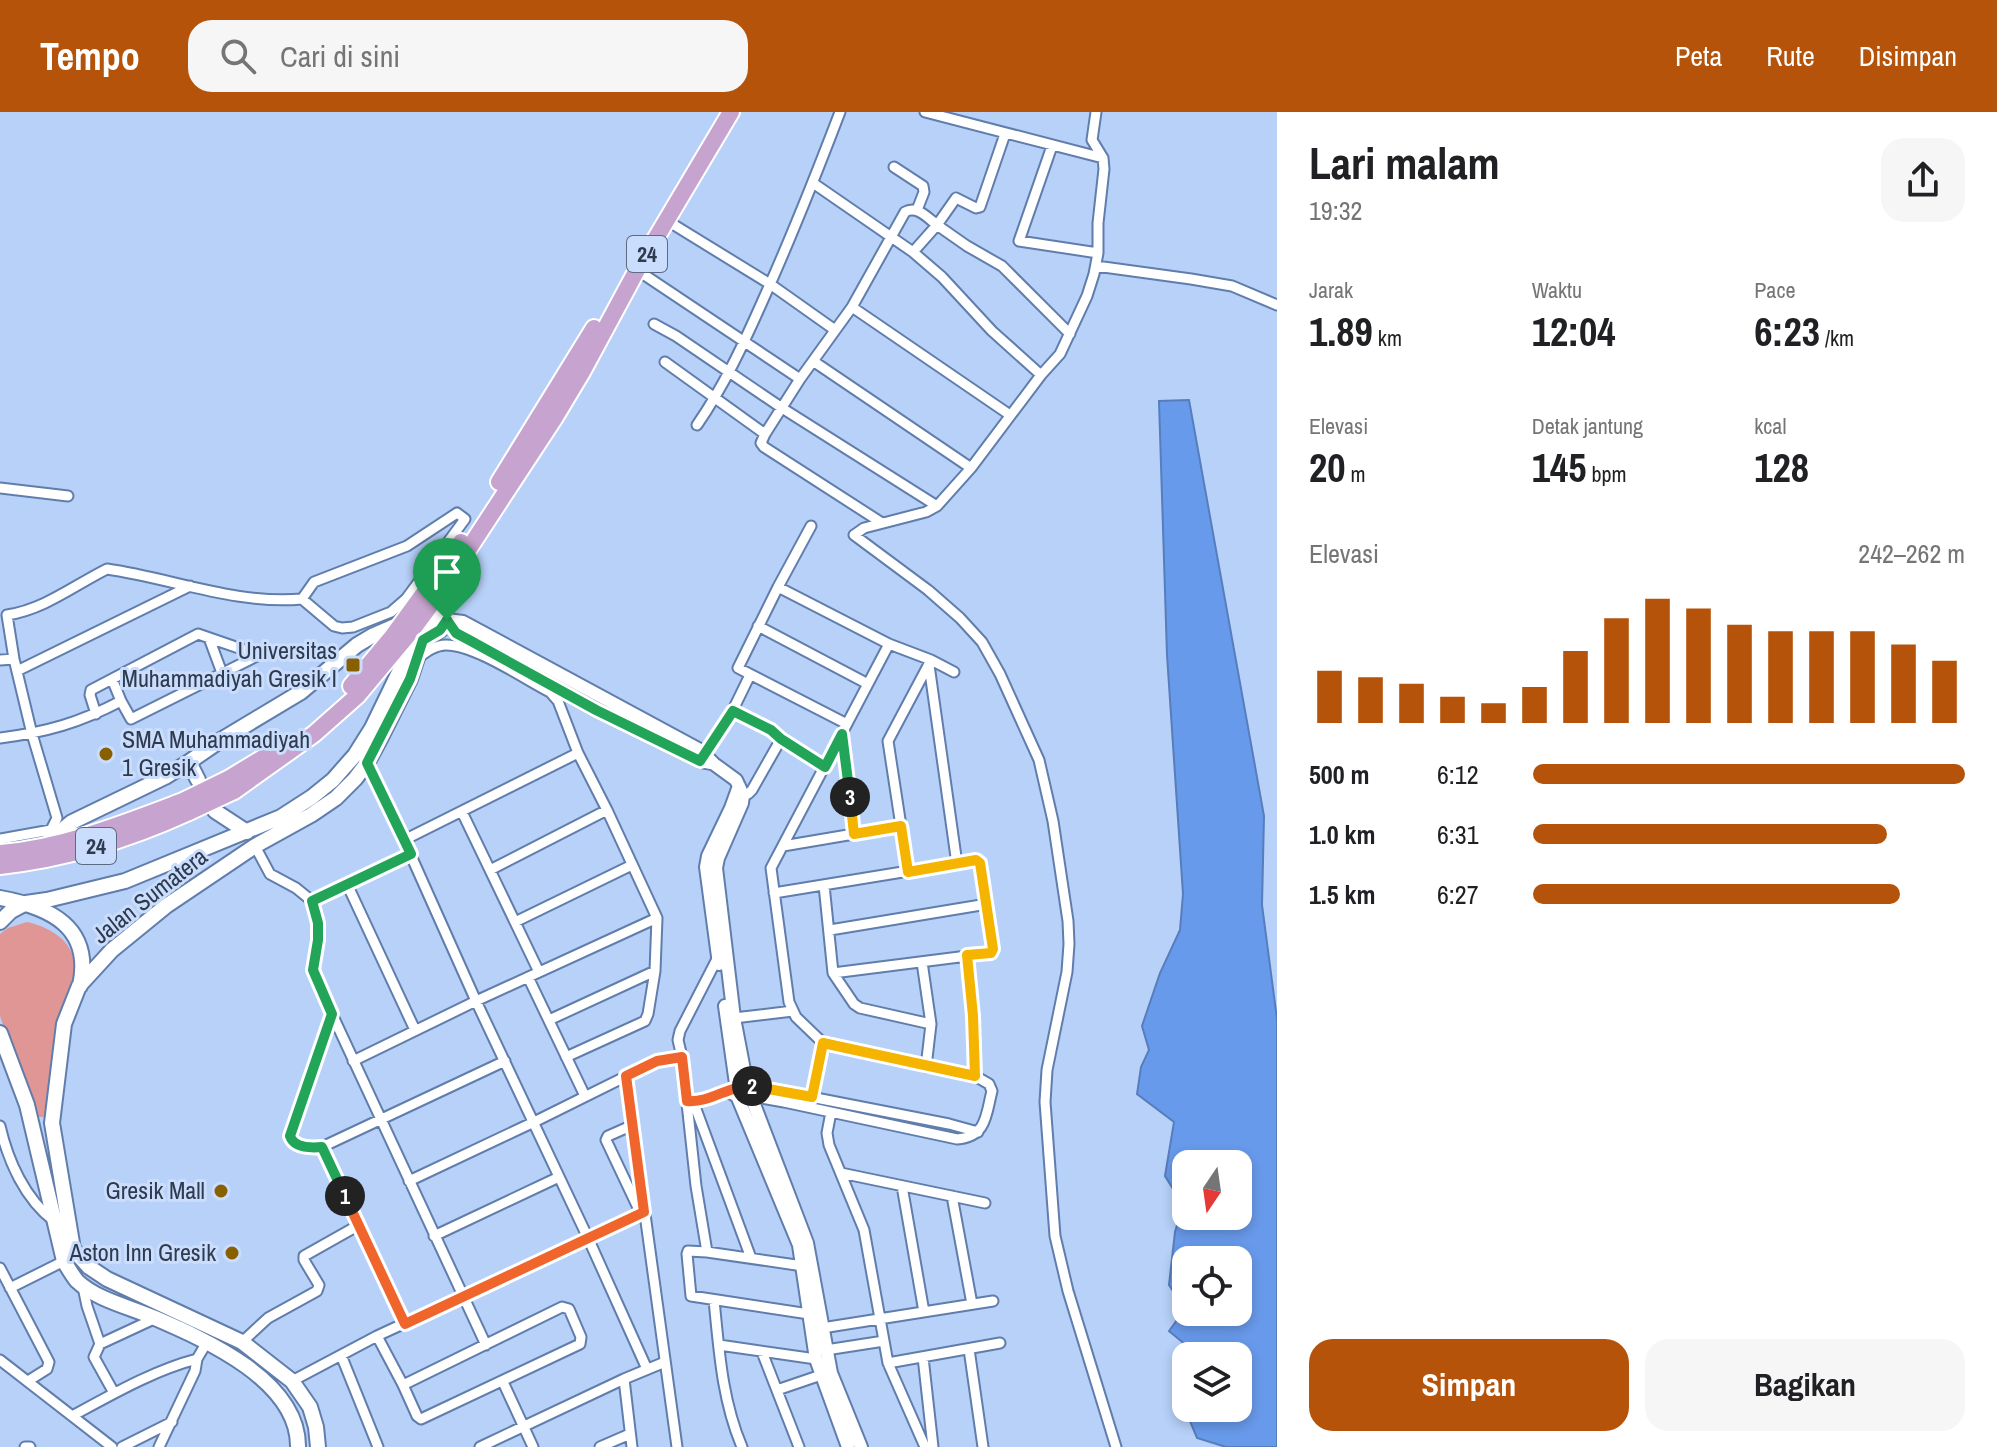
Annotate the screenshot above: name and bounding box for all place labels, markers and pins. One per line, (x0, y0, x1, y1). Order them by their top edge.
pin (413, 538, 481, 620)
place label: Universitas Muhammadiyah Gresik I (122, 634, 337, 694)
marker: Universitas Muhammadiyah Gresik I (344, 656, 362, 674)
place label: SMA Muhammadiyah 1 Gresik (122, 723, 310, 783)
marker: SMA Muhammadiyah 1 Gresik (97, 745, 115, 763)
pin: 3 (830, 777, 870, 817)
pin: 2 (732, 1066, 772, 1106)
place label: Gresik Mall (105, 1174, 205, 1206)
pin: 1 (325, 1176, 365, 1216)
marker: Gresik Mall (212, 1182, 230, 1200)
place label: Aston Inn Gresik (68, 1236, 216, 1268)
marker: Aston Inn Gresik (223, 1244, 241, 1262)

